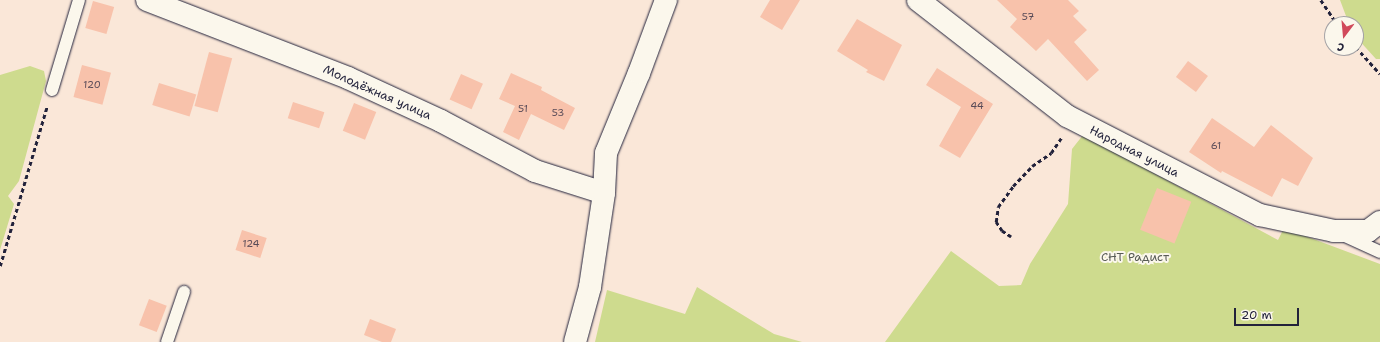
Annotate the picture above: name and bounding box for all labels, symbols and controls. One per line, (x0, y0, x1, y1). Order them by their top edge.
house number: 57 (1022, 11, 1034, 23)
north arrow (1324, 16, 1364, 56)
text: С (1336, 39, 1346, 55)
street label: Молодёжная улица (321, 63, 433, 123)
house number: 120 (83, 79, 101, 91)
house number: 44 (970, 100, 984, 112)
house number: 51 (518, 103, 528, 115)
house number: 53 (552, 107, 564, 119)
street label: Народная улица (1087, 123, 1181, 181)
house number: 61 (1211, 140, 1221, 152)
house number: 124 (242, 238, 260, 250)
park label: СНТ Радист (1101, 251, 1169, 265)
scale bar (1236, 300, 1301, 326)
text: 20 m (1241, 307, 1272, 323)

